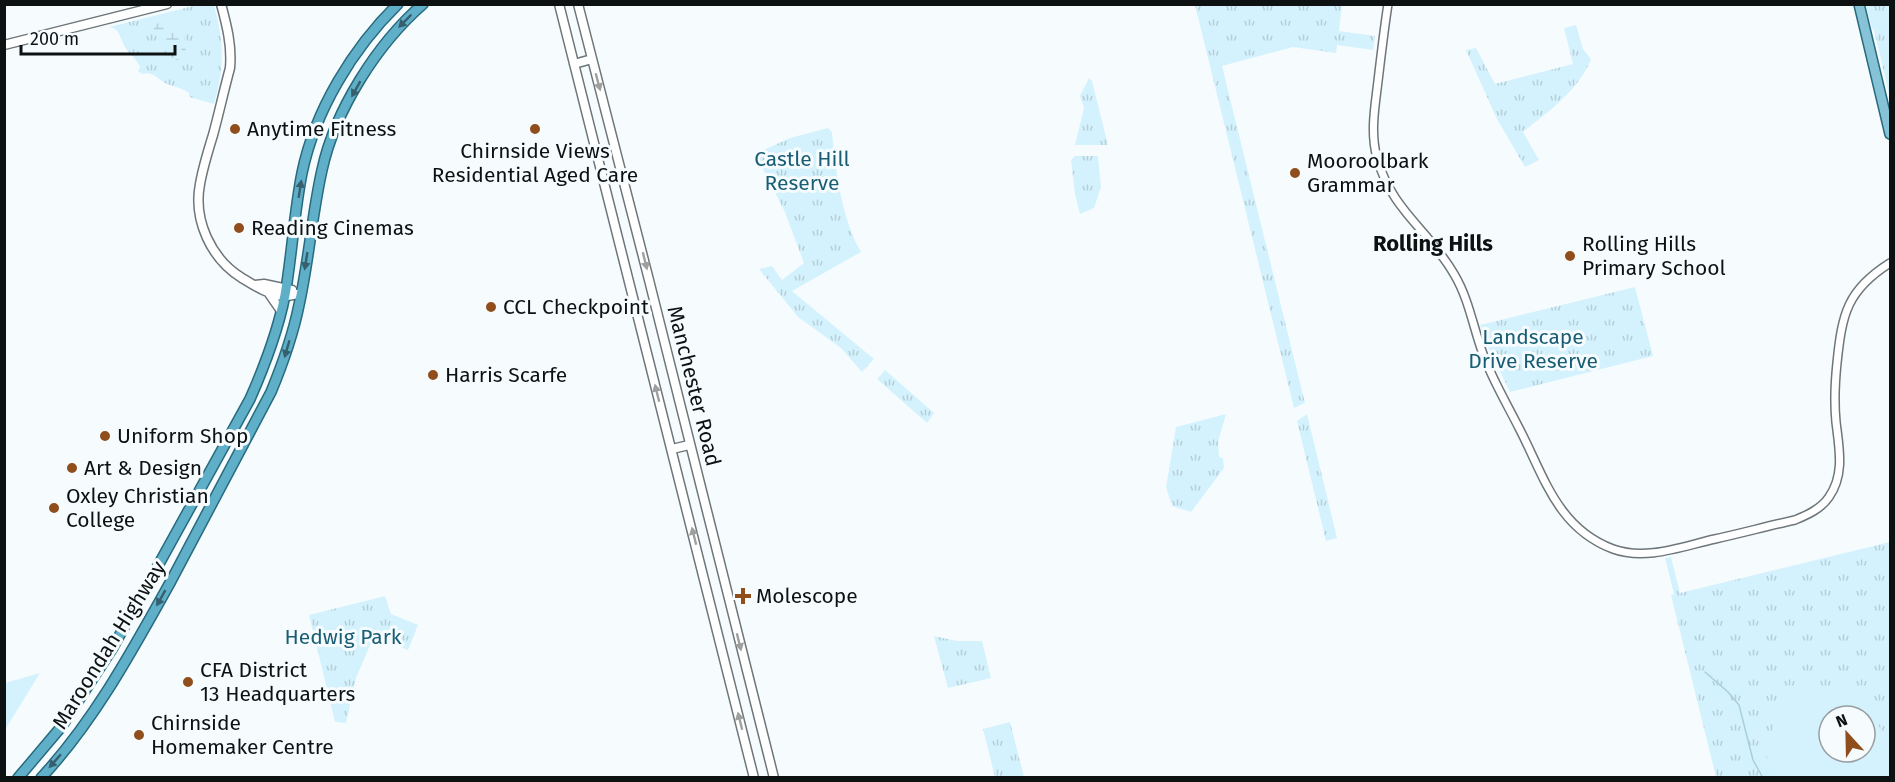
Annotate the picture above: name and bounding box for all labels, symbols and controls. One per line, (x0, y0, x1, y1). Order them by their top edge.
one-way arrow (398, 14, 412, 28)
scale bar (21, 18, 176, 56)
text: 200 m (30, 28, 79, 50)
one-way arrow (593, 73, 603, 91)
one-way arrow (351, 81, 361, 98)
place label: Anytime Fitness (247, 116, 396, 142)
marker: Anytime Fitness (228, 122, 242, 136)
marker: Chirnside Views Residential Aged Care (528, 122, 542, 136)
place label: Chirnside Views Residential Aged Care (432, 138, 638, 188)
park label: Castle Hill Reserve (754, 146, 850, 196)
place label: Mooroolbark Grammar (1307, 148, 1429, 198)
marker: Mooroolbark Grammar (1288, 166, 1302, 180)
one-way arrow (295, 180, 304, 199)
place label: Reading Cinemas (251, 215, 414, 241)
marker: Reading Cinemas (232, 221, 246, 235)
district label: Rolling Hills (1373, 230, 1493, 257)
place label: Rolling Hills Primary School (1582, 231, 1726, 281)
marker: Rolling Hills Primary School (1563, 249, 1577, 263)
one-way arrow (302, 252, 311, 271)
one-way arrow (640, 252, 650, 271)
place label: CCL Checkpoint (503, 294, 649, 320)
marker: CCL Checkpoint (484, 300, 498, 314)
street label: Manchester Road (661, 303, 727, 469)
park label: Landscape Drive Reserve (1468, 324, 1598, 374)
one-way arrow (282, 340, 292, 358)
place label: Harris Scarfe (445, 362, 567, 388)
marker: Harris Scarfe (426, 368, 440, 382)
one-way arrow (652, 384, 662, 402)
place label: Uniform Shop (117, 423, 248, 449)
marker: Uniform Shop (98, 429, 112, 443)
place label: Art & Design (84, 455, 202, 481)
marker: Art & Design (65, 461, 79, 475)
place label: Oxley Christian College (66, 483, 209, 533)
marker: Oxley Christian College (47, 501, 61, 515)
one-way arrow (688, 527, 698, 545)
street label: Maroondah Highway (47, 555, 172, 734)
place label: Molescope (756, 583, 858, 609)
marker: Molescope (734, 587, 752, 605)
one-way arrow (156, 590, 166, 607)
park label: Hedwig Park (284, 624, 402, 650)
one-way arrow (735, 633, 745, 651)
place label: CFA District 13 Headquarters (200, 657, 355, 707)
marker: CFA District 13 Headquarters (181, 675, 195, 689)
north arrow (1817, 704, 1877, 764)
place label: Chirnside Homemaker Centre (151, 710, 334, 760)
text: N (1833, 710, 1850, 731)
one-way arrow (734, 712, 744, 730)
marker: Chirnside Homemaker Centre (132, 728, 146, 742)
one-way arrow (49, 753, 62, 768)

